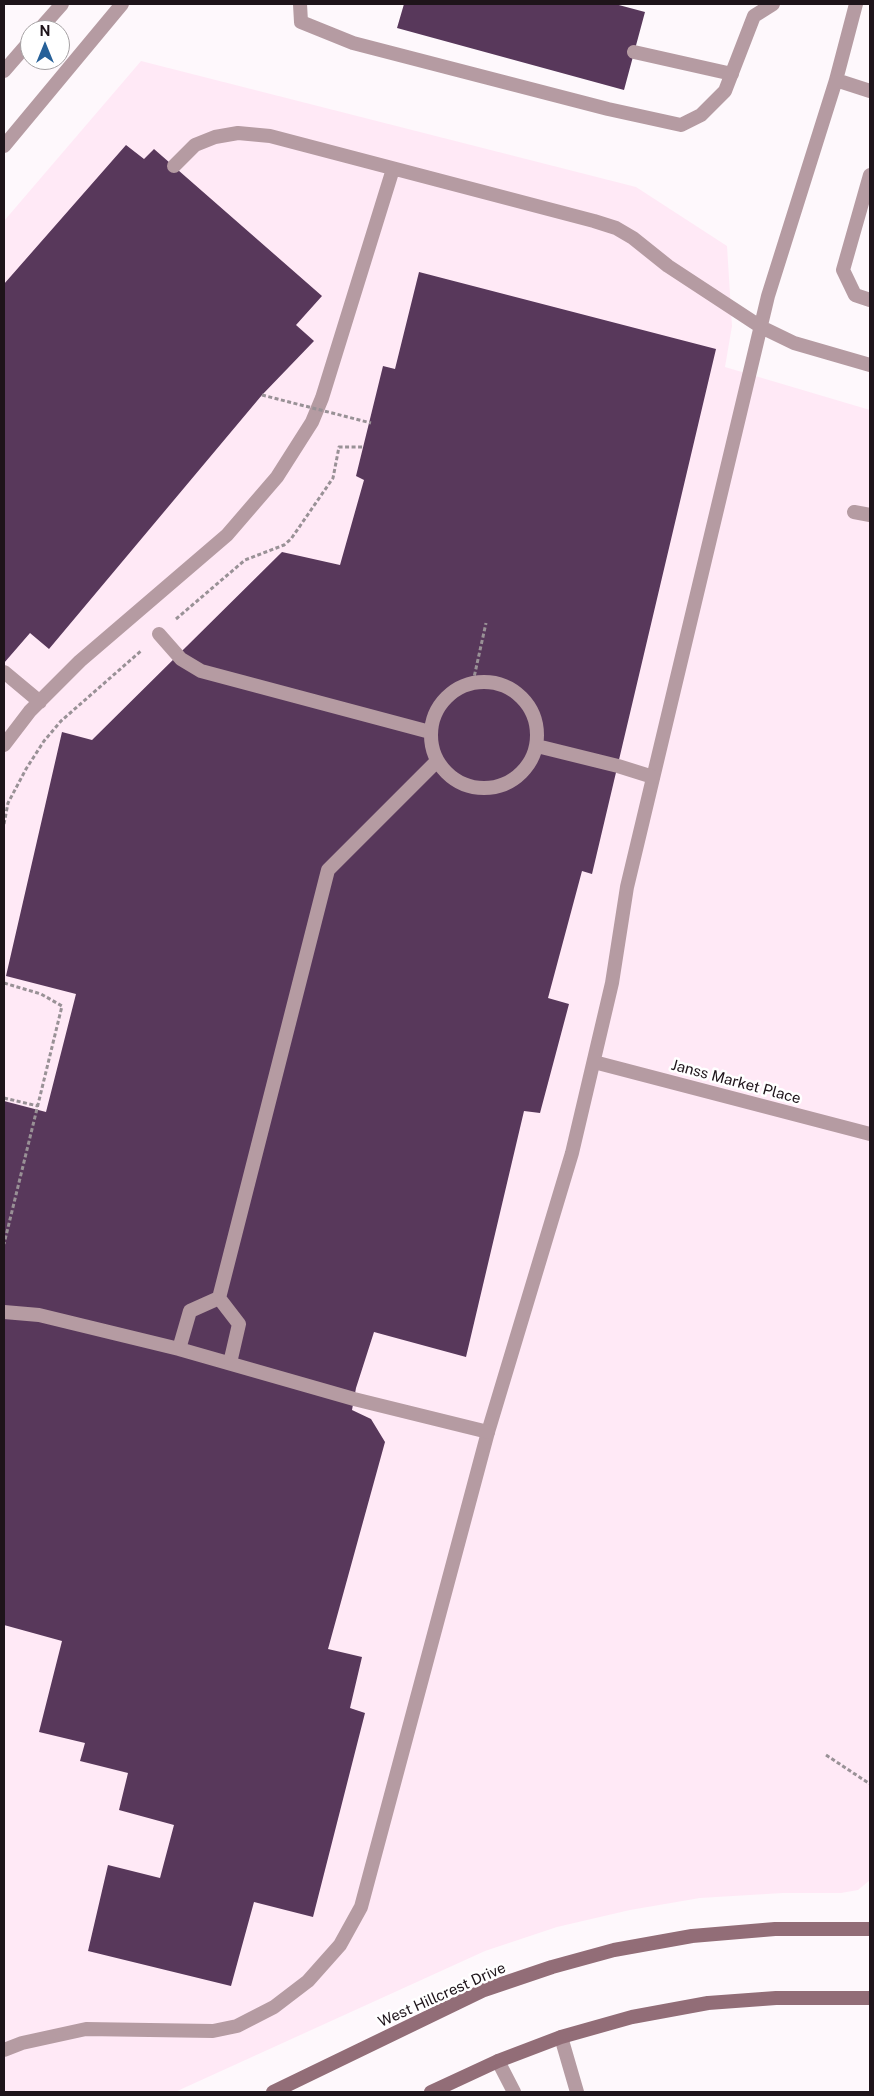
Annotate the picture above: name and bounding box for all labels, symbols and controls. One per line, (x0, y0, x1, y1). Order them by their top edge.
north arrow (20, 20, 70, 70)
text: N (40, 23, 50, 39)
street label: Janss Market Place (669, 1056, 803, 1108)
street label: West Hillcrest Drive (375, 1959, 509, 2031)

